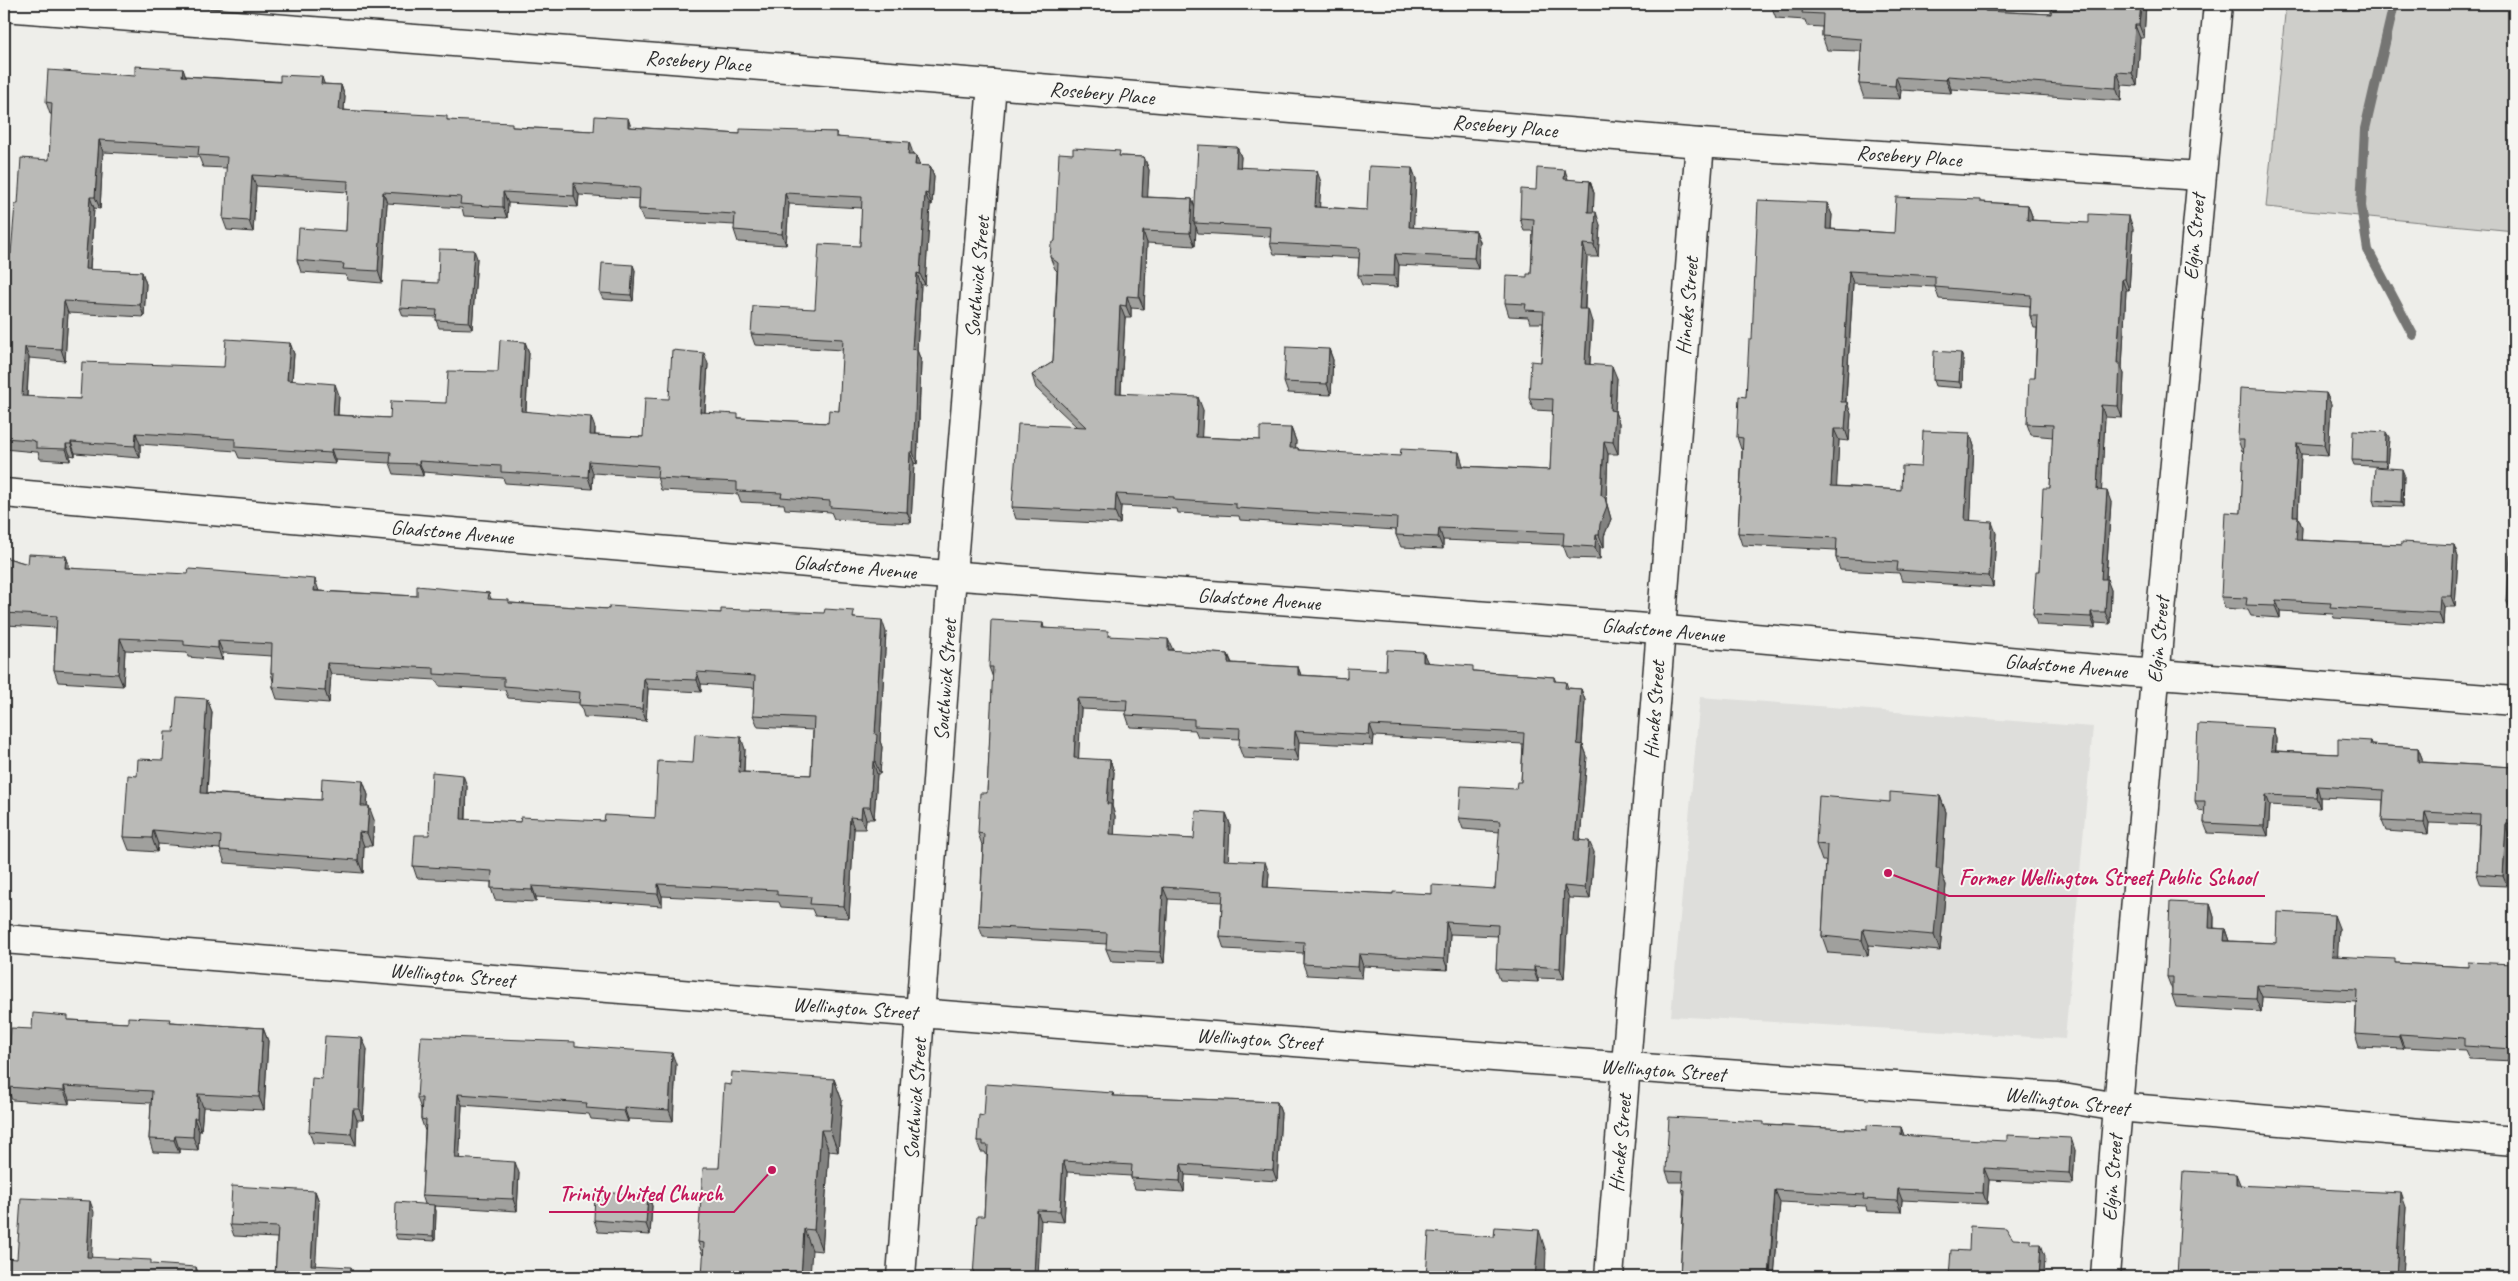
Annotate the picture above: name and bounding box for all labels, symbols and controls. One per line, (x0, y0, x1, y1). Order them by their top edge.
street label: Rosebery Place (645, 44, 753, 78)
street label: Rosebery Place (1048, 75, 1157, 111)
street label: Rosebery Place (1451, 108, 1560, 144)
street label: Rosebery Place (1856, 139, 1964, 173)
street label: Elgin Street (2177, 190, 2211, 281)
street label: Southwick Street (959, 213, 995, 339)
street label: Hincks Street (1670, 254, 1704, 356)
street label: Gladstone Avenue (390, 514, 515, 550)
street label: Gladstone Avenue (793, 549, 918, 585)
street label: Gladstone Avenue (1197, 582, 1322, 616)
street label: Elgin Street (2141, 593, 2175, 684)
street label: Gladstone Avenue (1601, 612, 1726, 648)
street label: Southwick Street (928, 616, 962, 742)
street label: Gladstone Avenue (2004, 648, 2129, 684)
street label: Hincks Street (1638, 658, 1671, 760)
callout: Former Wellington Street Public School (1949, 859, 2265, 896)
text: Former Wellington Street Public School (1959, 864, 2259, 892)
street label: Wellington Street (389, 957, 518, 994)
street label: Wellington Street (792, 991, 921, 1026)
street label: Wellington Street (1196, 1022, 1325, 1057)
street label: Southwick Street (898, 1035, 932, 1161)
street label: Wellington Street (1600, 1053, 1729, 1088)
street label: Wellington Street (2003, 1080, 2134, 1122)
street label: Hincks Street (1603, 1091, 1637, 1193)
street label: Elgin Street (2096, 1131, 2128, 1222)
callout: Trinity United Church (549, 1175, 734, 1212)
text: Trinity United Church (559, 1180, 724, 1208)

